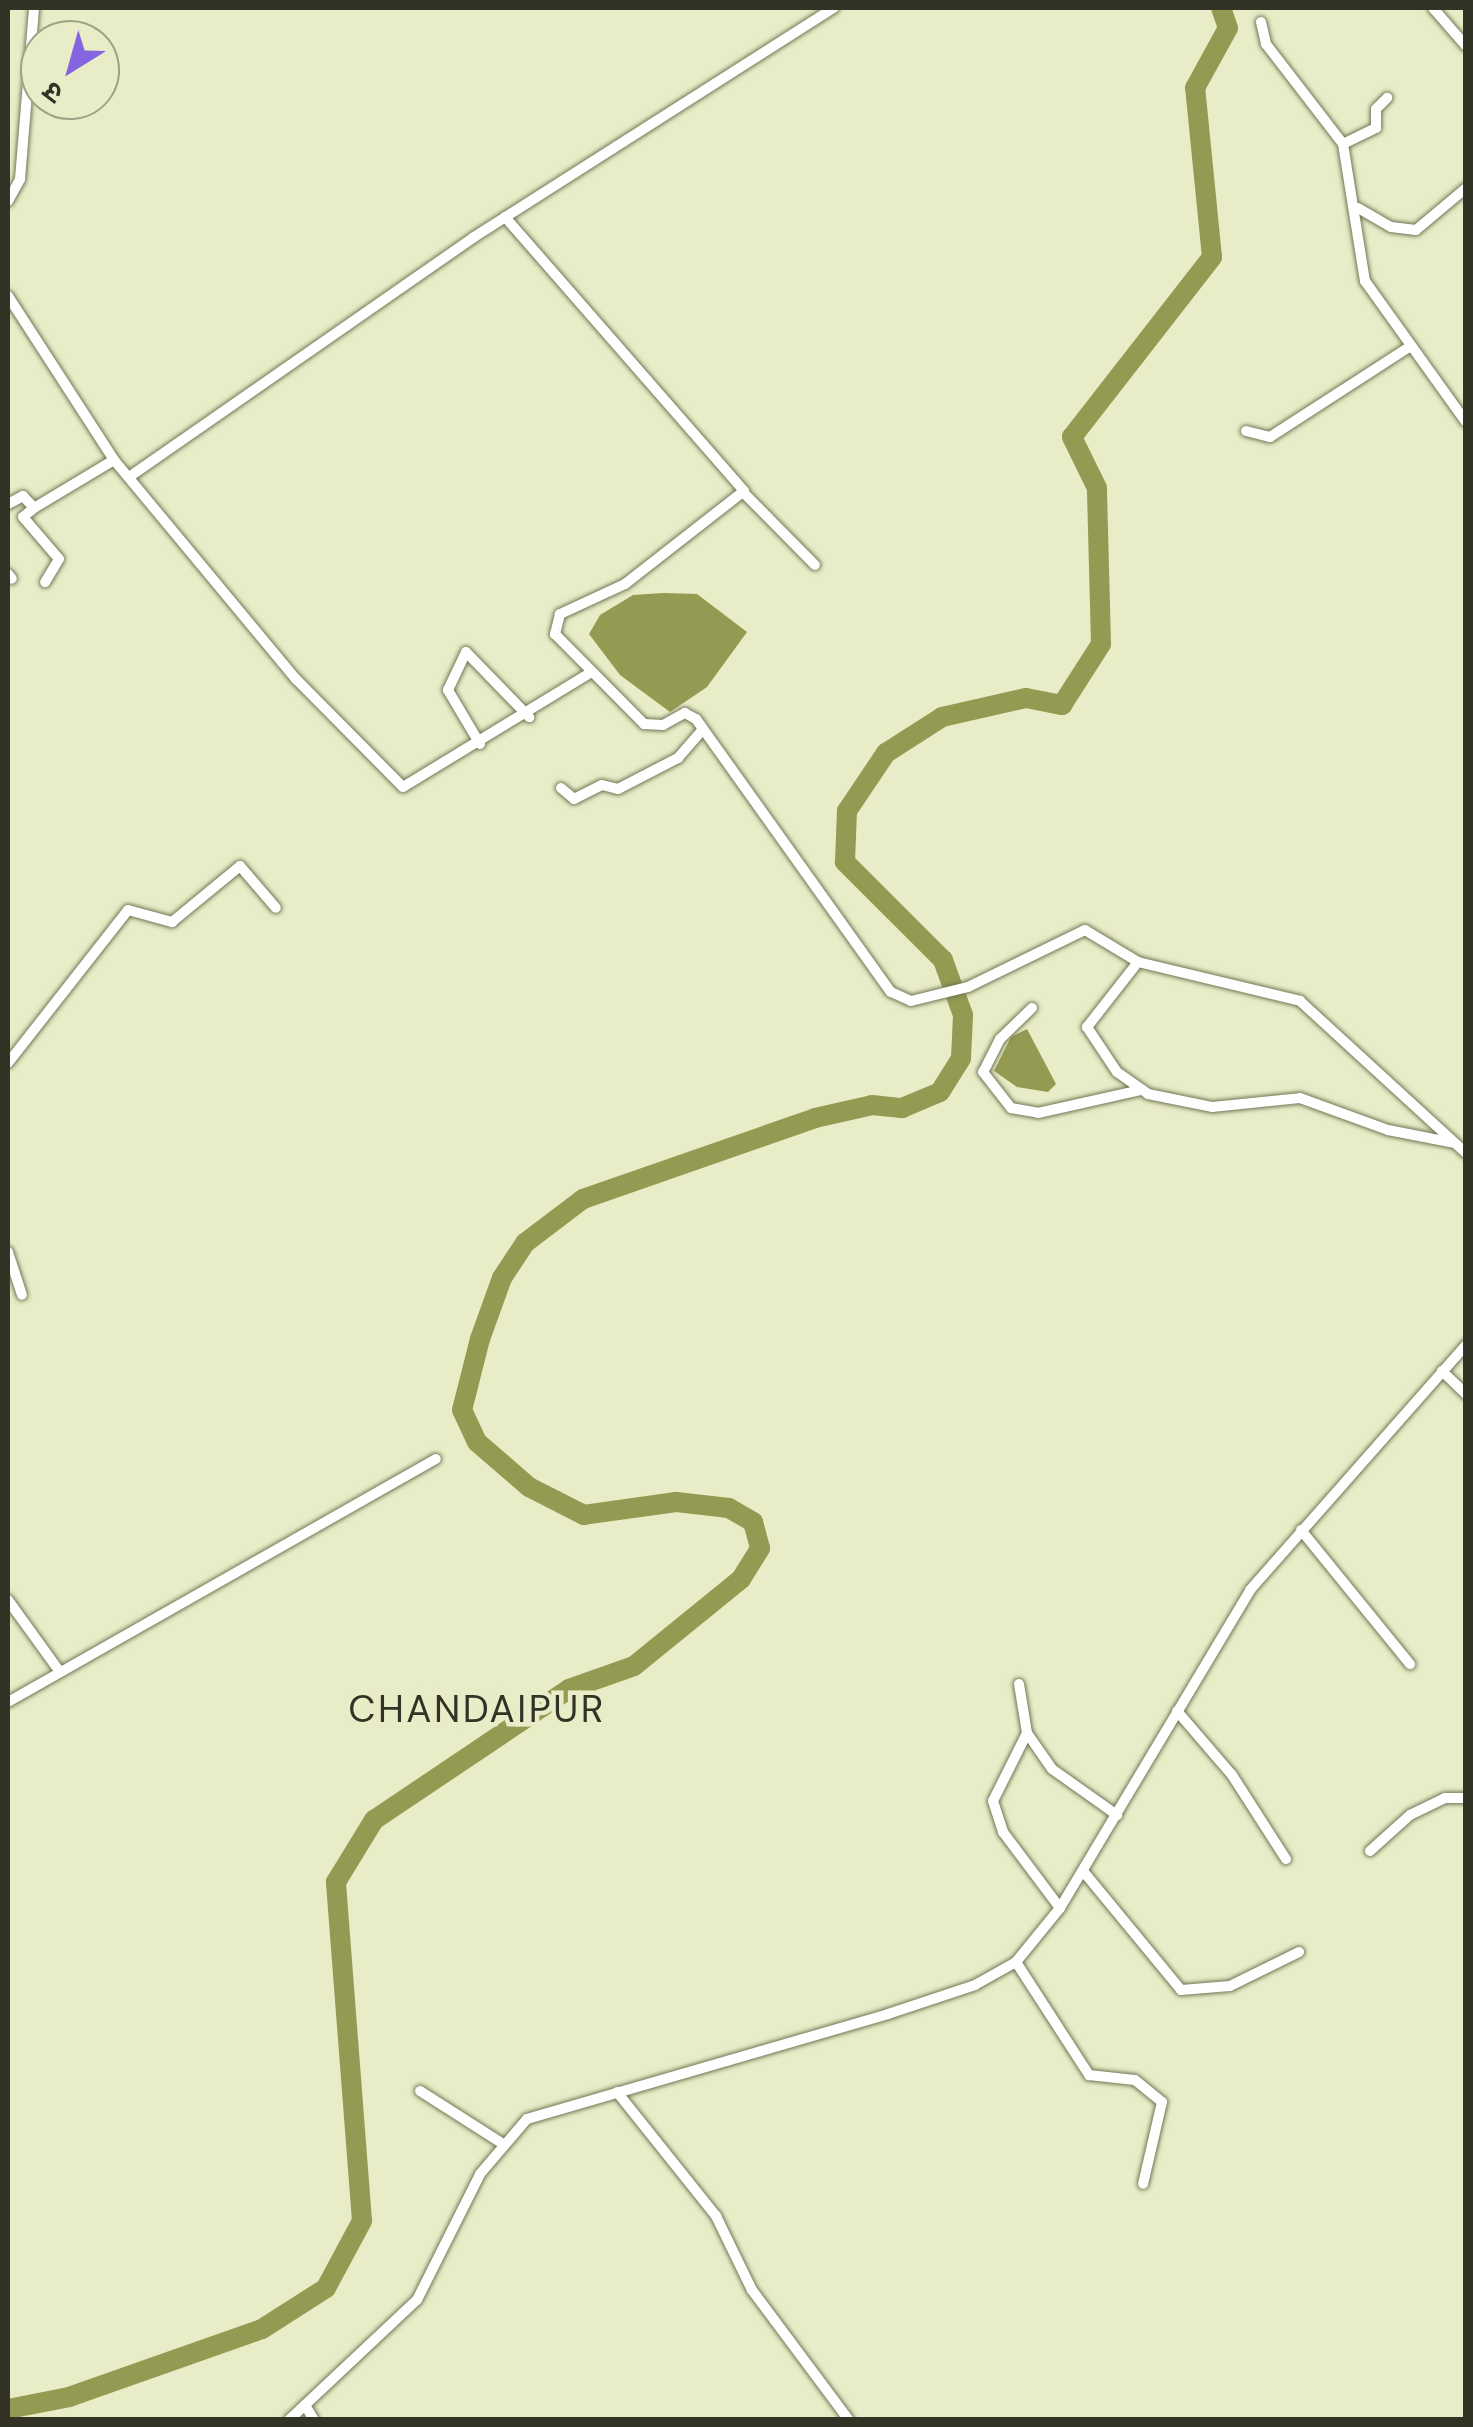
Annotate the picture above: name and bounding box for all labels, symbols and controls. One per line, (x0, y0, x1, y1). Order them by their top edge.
north arrow (20, 20, 120, 120)
text: उ (35, 73, 71, 112)
district label: CHANDAIPUR (348, 1687, 606, 1733)

